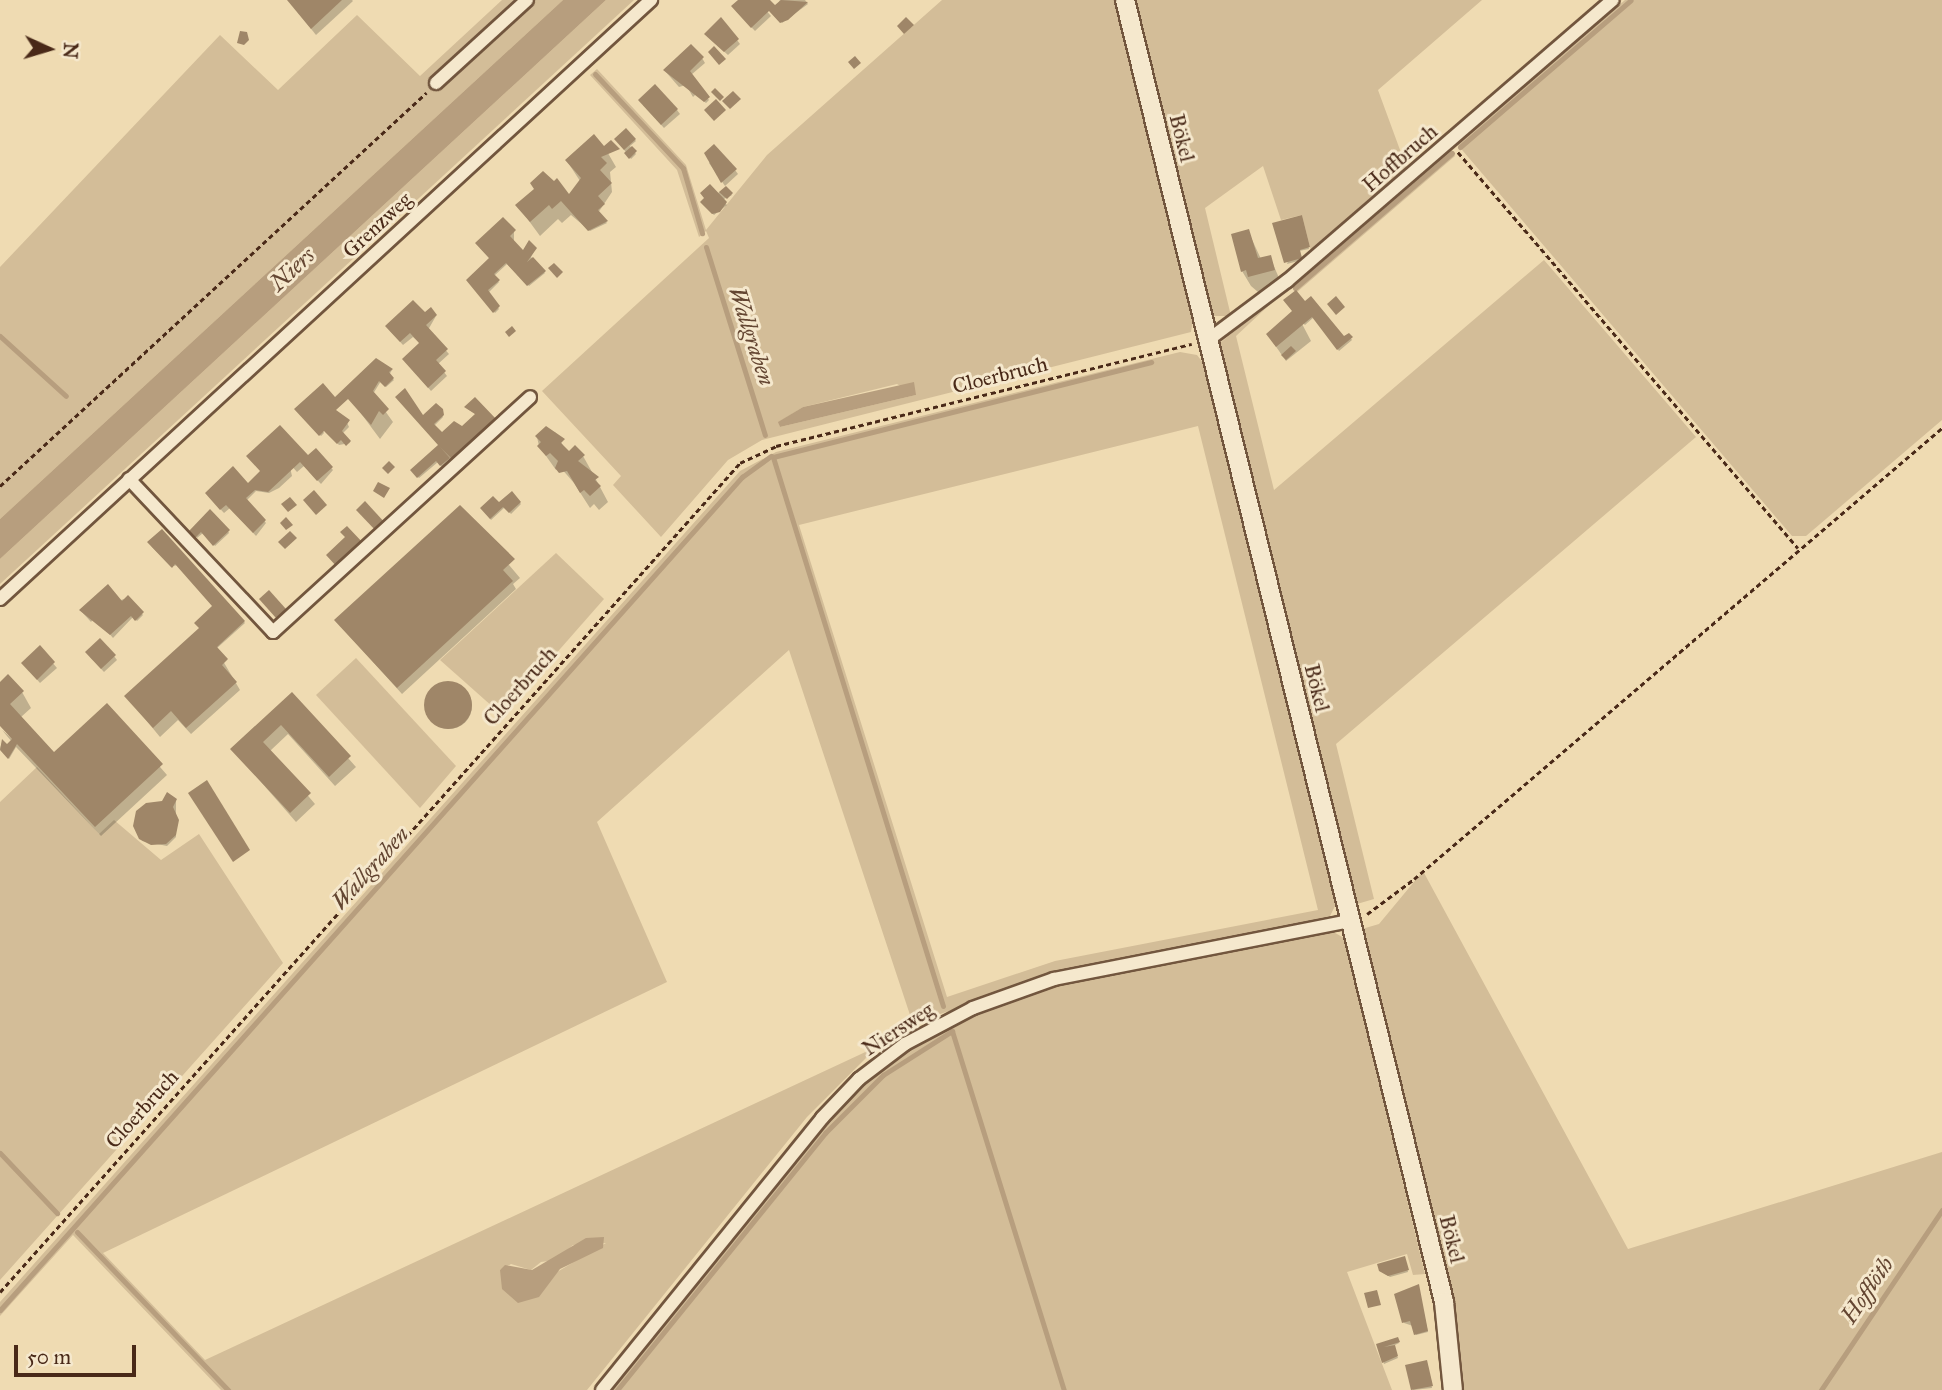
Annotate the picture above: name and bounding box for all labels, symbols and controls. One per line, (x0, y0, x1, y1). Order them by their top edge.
north arrow (14, 14, 84, 84)
text: N (58, 42, 82, 59)
street label: Bökel (1164, 111, 1200, 165)
street label: Hoffbruch (1357, 119, 1443, 197)
street label: Grenzweg (337, 187, 417, 263)
water label: Niers (264, 241, 320, 297)
water label: Wallgraben (723, 283, 781, 389)
street label: Cloerbruch (950, 351, 1050, 399)
street label: Cloerbruch (478, 641, 562, 731)
street label: Bökel (1299, 661, 1335, 715)
water label: Wallgraben (326, 821, 414, 915)
street label: Niersweg (858, 997, 938, 1061)
street label: Cloerbruch (100, 1064, 184, 1154)
street label: Bökel (1434, 1212, 1470, 1266)
water label: Hofflöth (1835, 1252, 1899, 1328)
scale bar (18, 1330, 140, 1374)
text: 50 m (27, 1344, 71, 1370)

